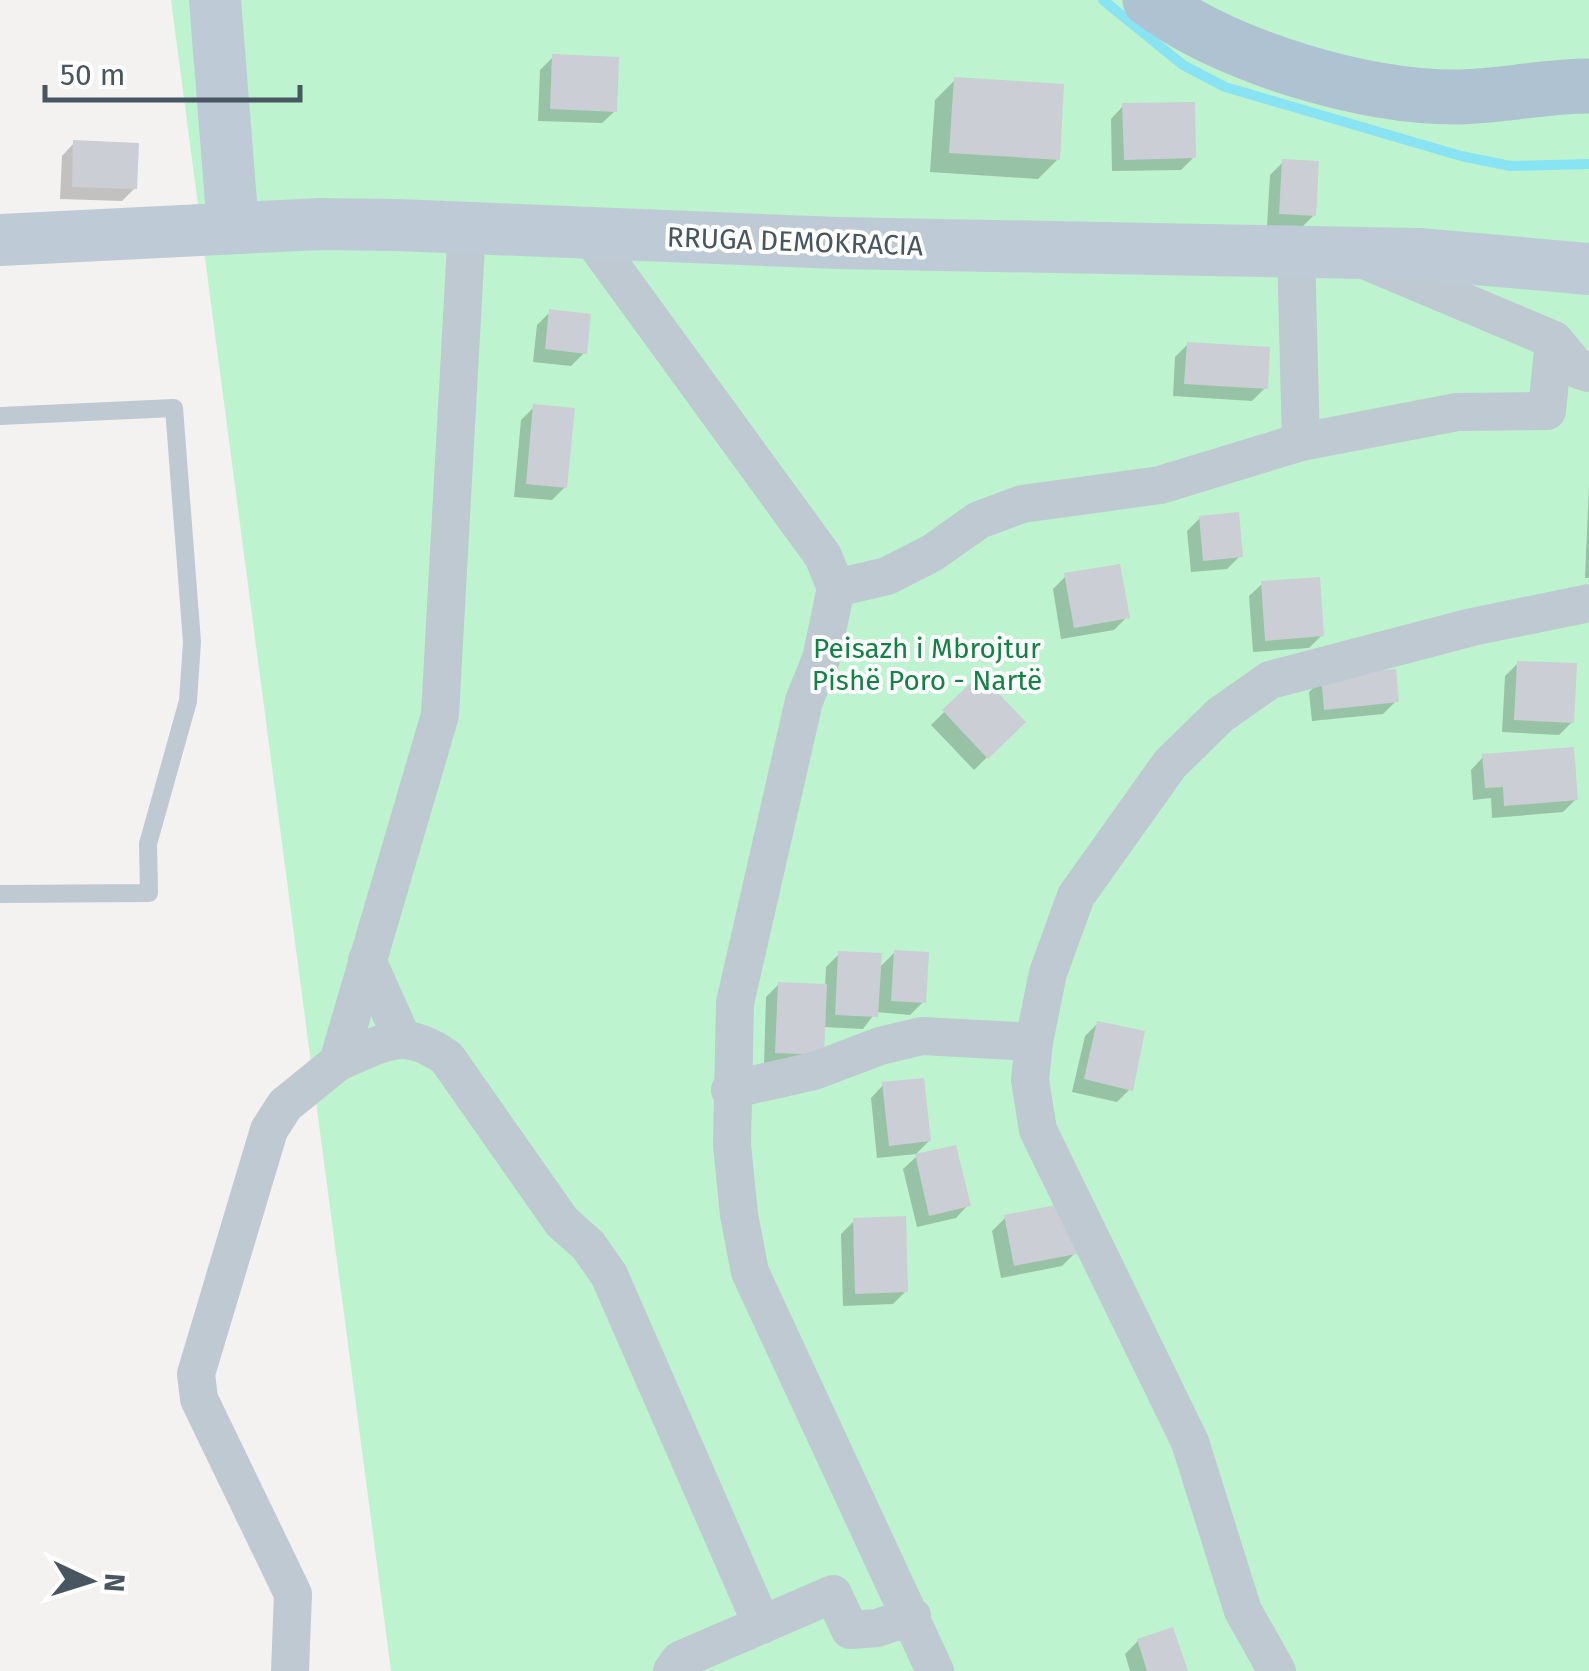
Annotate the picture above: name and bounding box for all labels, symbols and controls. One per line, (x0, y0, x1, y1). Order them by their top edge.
scale bar (45, 40, 300, 102)
text: 50 m (60, 57, 125, 93)
street label: RRUGA DEMOKRACIA (666, 221, 924, 262)
park label: Peisazh i Mbrojtur Pishë Poro - Nartë (812, 632, 1042, 697)
north arrow (40, 1531, 140, 1631)
text: N (97, 1572, 132, 1593)

